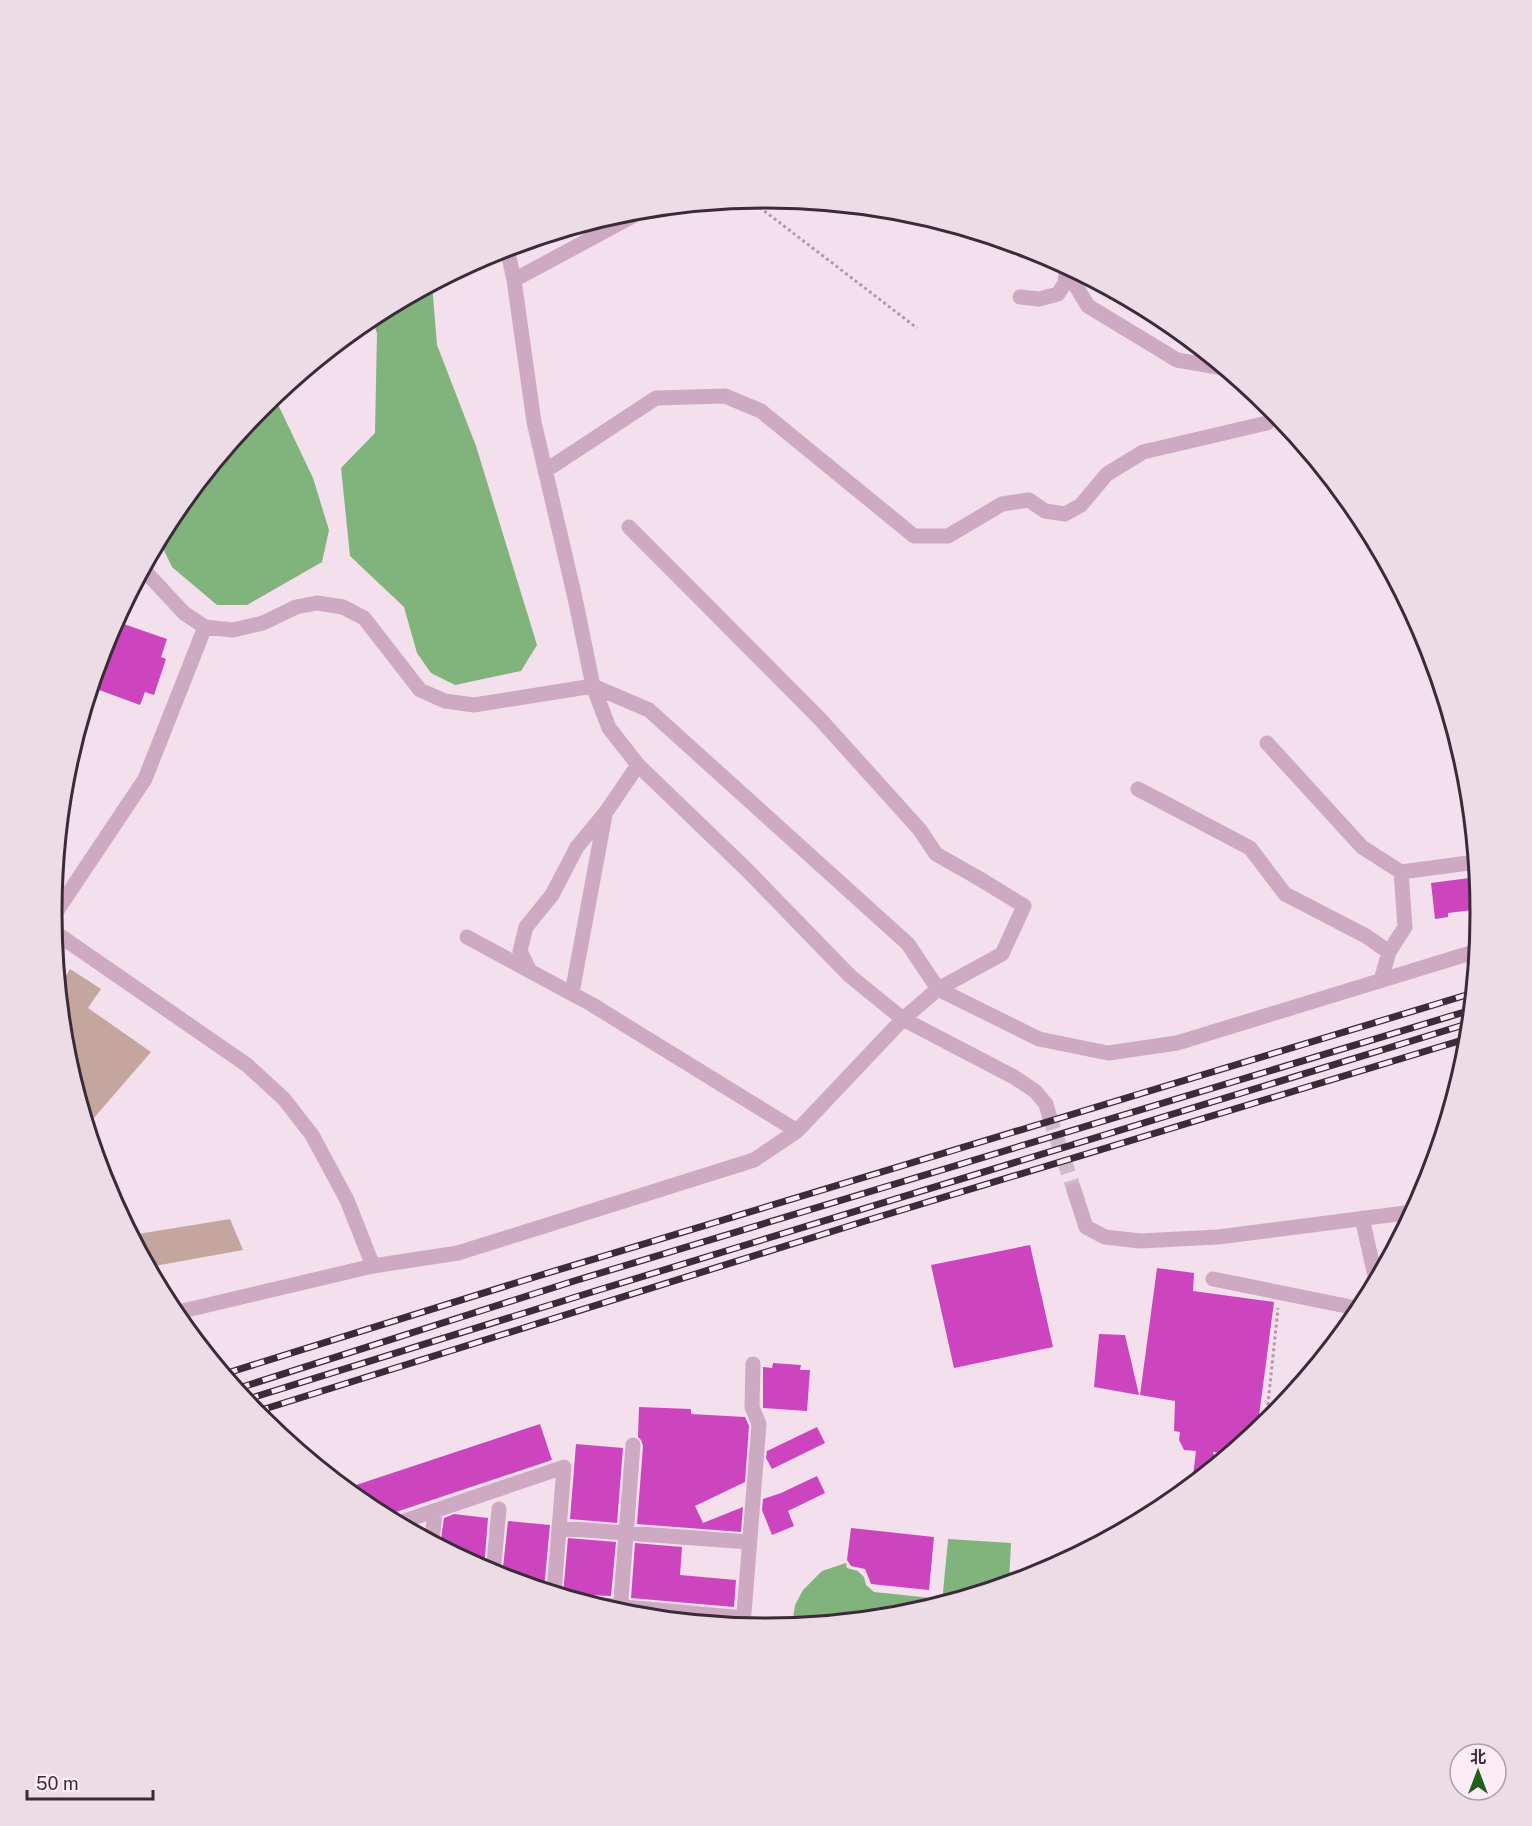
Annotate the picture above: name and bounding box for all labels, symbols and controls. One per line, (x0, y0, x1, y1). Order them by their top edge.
north arrow (1448, 1742, 1508, 1802)
text: 北 (1470, 1748, 1486, 1767)
scale bar (27, 1763, 153, 1801)
text: 50 m (36, 1773, 79, 1794)

